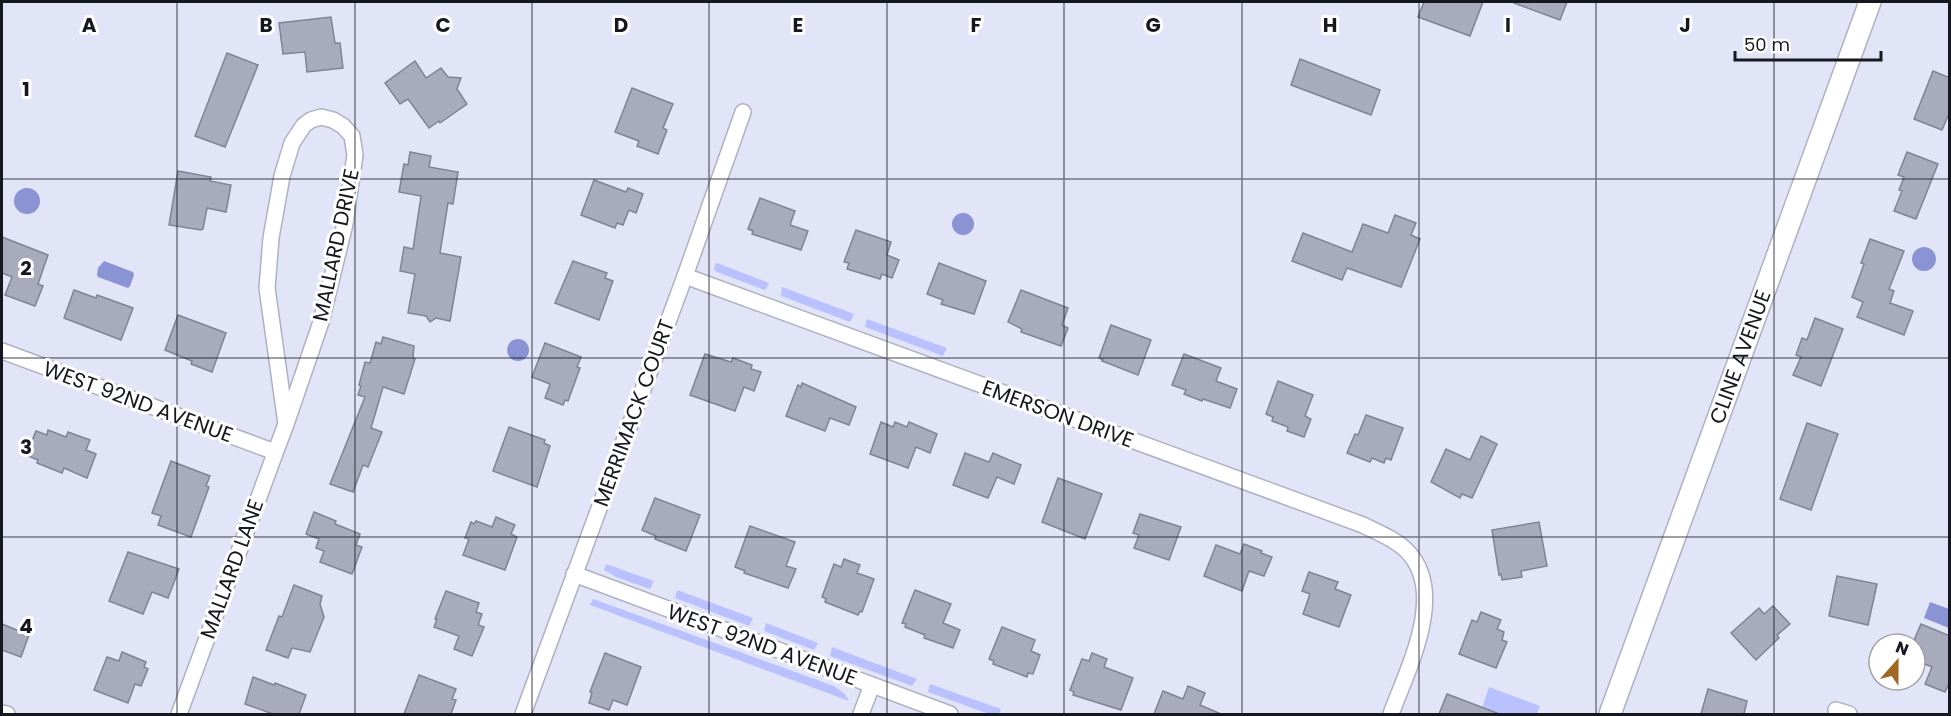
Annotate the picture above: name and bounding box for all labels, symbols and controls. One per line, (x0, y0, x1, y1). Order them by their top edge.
text: A (82, 11, 97, 39)
text: B (259, 11, 273, 39)
text: C (435, 11, 451, 39)
text: D (614, 11, 628, 39)
text: E (793, 11, 803, 39)
text: F (971, 11, 982, 39)
text: G (1145, 11, 1161, 39)
text: H (1323, 11, 1337, 39)
text: I (1505, 11, 1511, 39)
text: J (1679, 11, 1691, 39)
scale bar (1735, 24, 1880, 62)
text: 50 m (1744, 32, 1790, 57)
text: 1 (22, 75, 30, 103)
street label: MALLARD DRIVE (305, 166, 366, 324)
text: 2 (20, 254, 32, 282)
street label: CLINE AVENUE (1702, 286, 1778, 428)
street label: MERRIMACK COURT (586, 315, 681, 510)
street label: WEST 92ND AVENUE (39, 354, 237, 449)
street label: EMERSON DRIVE (978, 373, 1138, 454)
text: 3 (20, 433, 32, 461)
street label: MALLARD LANE (193, 495, 270, 643)
street label: WEST 92ND AVENUE (663, 597, 861, 692)
text: 4 (19, 612, 33, 640)
north arrow (1867, 632, 1927, 692)
text: N (1892, 636, 1912, 661)

